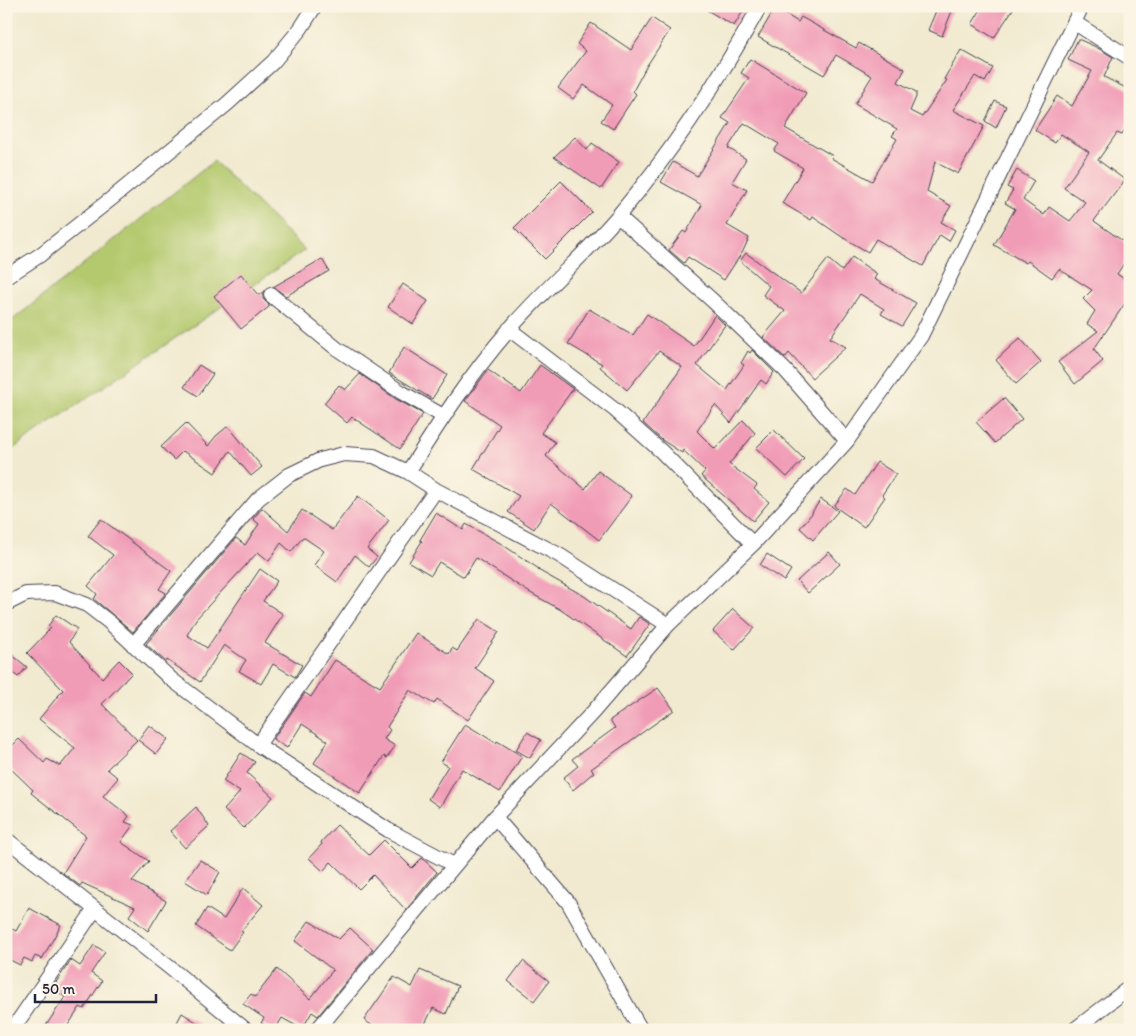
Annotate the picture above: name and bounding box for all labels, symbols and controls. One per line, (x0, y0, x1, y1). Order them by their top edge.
scale bar (35, 971, 156, 1003)
text: 50 m (42, 980, 75, 998)

